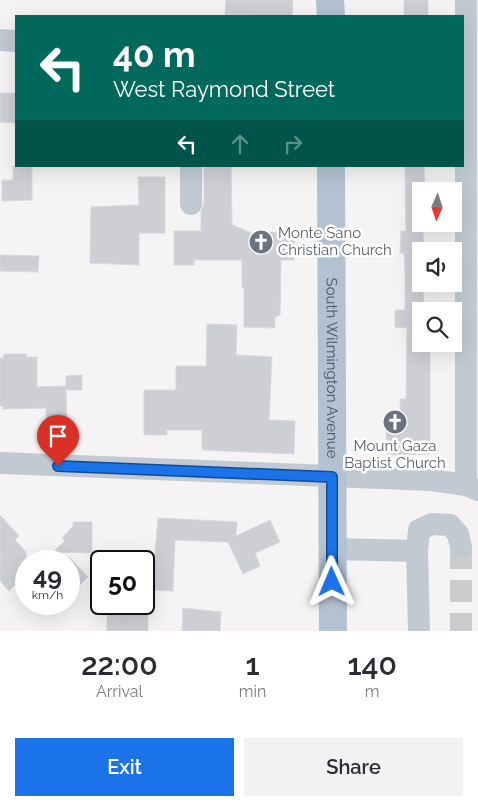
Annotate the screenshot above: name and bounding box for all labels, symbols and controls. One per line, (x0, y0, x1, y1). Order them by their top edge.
text: 40 m (113, 34, 195, 75)
icon: left (30, 35, 95, 100)
text: West Raymond Street (113, 76, 335, 102)
icon: left (173, 130, 201, 158)
icon: ahead (226, 130, 254, 158)
icon: right (279, 130, 307, 158)
north arrow (412, 182, 462, 232)
map controls (412, 182, 462, 352)
place label: Monte Sano Christian Church (278, 224, 392, 259)
church icon: Monte Sano Christian Church (248, 229, 274, 255)
button: sound (412, 242, 462, 292)
street label: South Wilmington Avenue (322, 278, 341, 459)
button: search (412, 302, 462, 352)
church icon: Mount Gaza Baptist Church (382, 409, 408, 435)
pin (37, 415, 79, 466)
icon: arrive (44, 422, 72, 450)
place label: Mount Gaza Baptist Church (344, 437, 446, 472)
speed limit sign: 50 (90, 550, 155, 615)
position arrow (305, 555, 357, 607)
text: 49 (33, 561, 62, 591)
text: km/h (32, 588, 63, 602)
text: 22:00 (81, 647, 158, 682)
text: 1 (245, 647, 260, 682)
text: 140 (347, 647, 397, 682)
text: Arrival (96, 682, 143, 701)
text: min (239, 682, 266, 701)
text: m (365, 682, 379, 701)
button: Exit (15, 738, 234, 796)
button: Share (244, 738, 463, 796)

